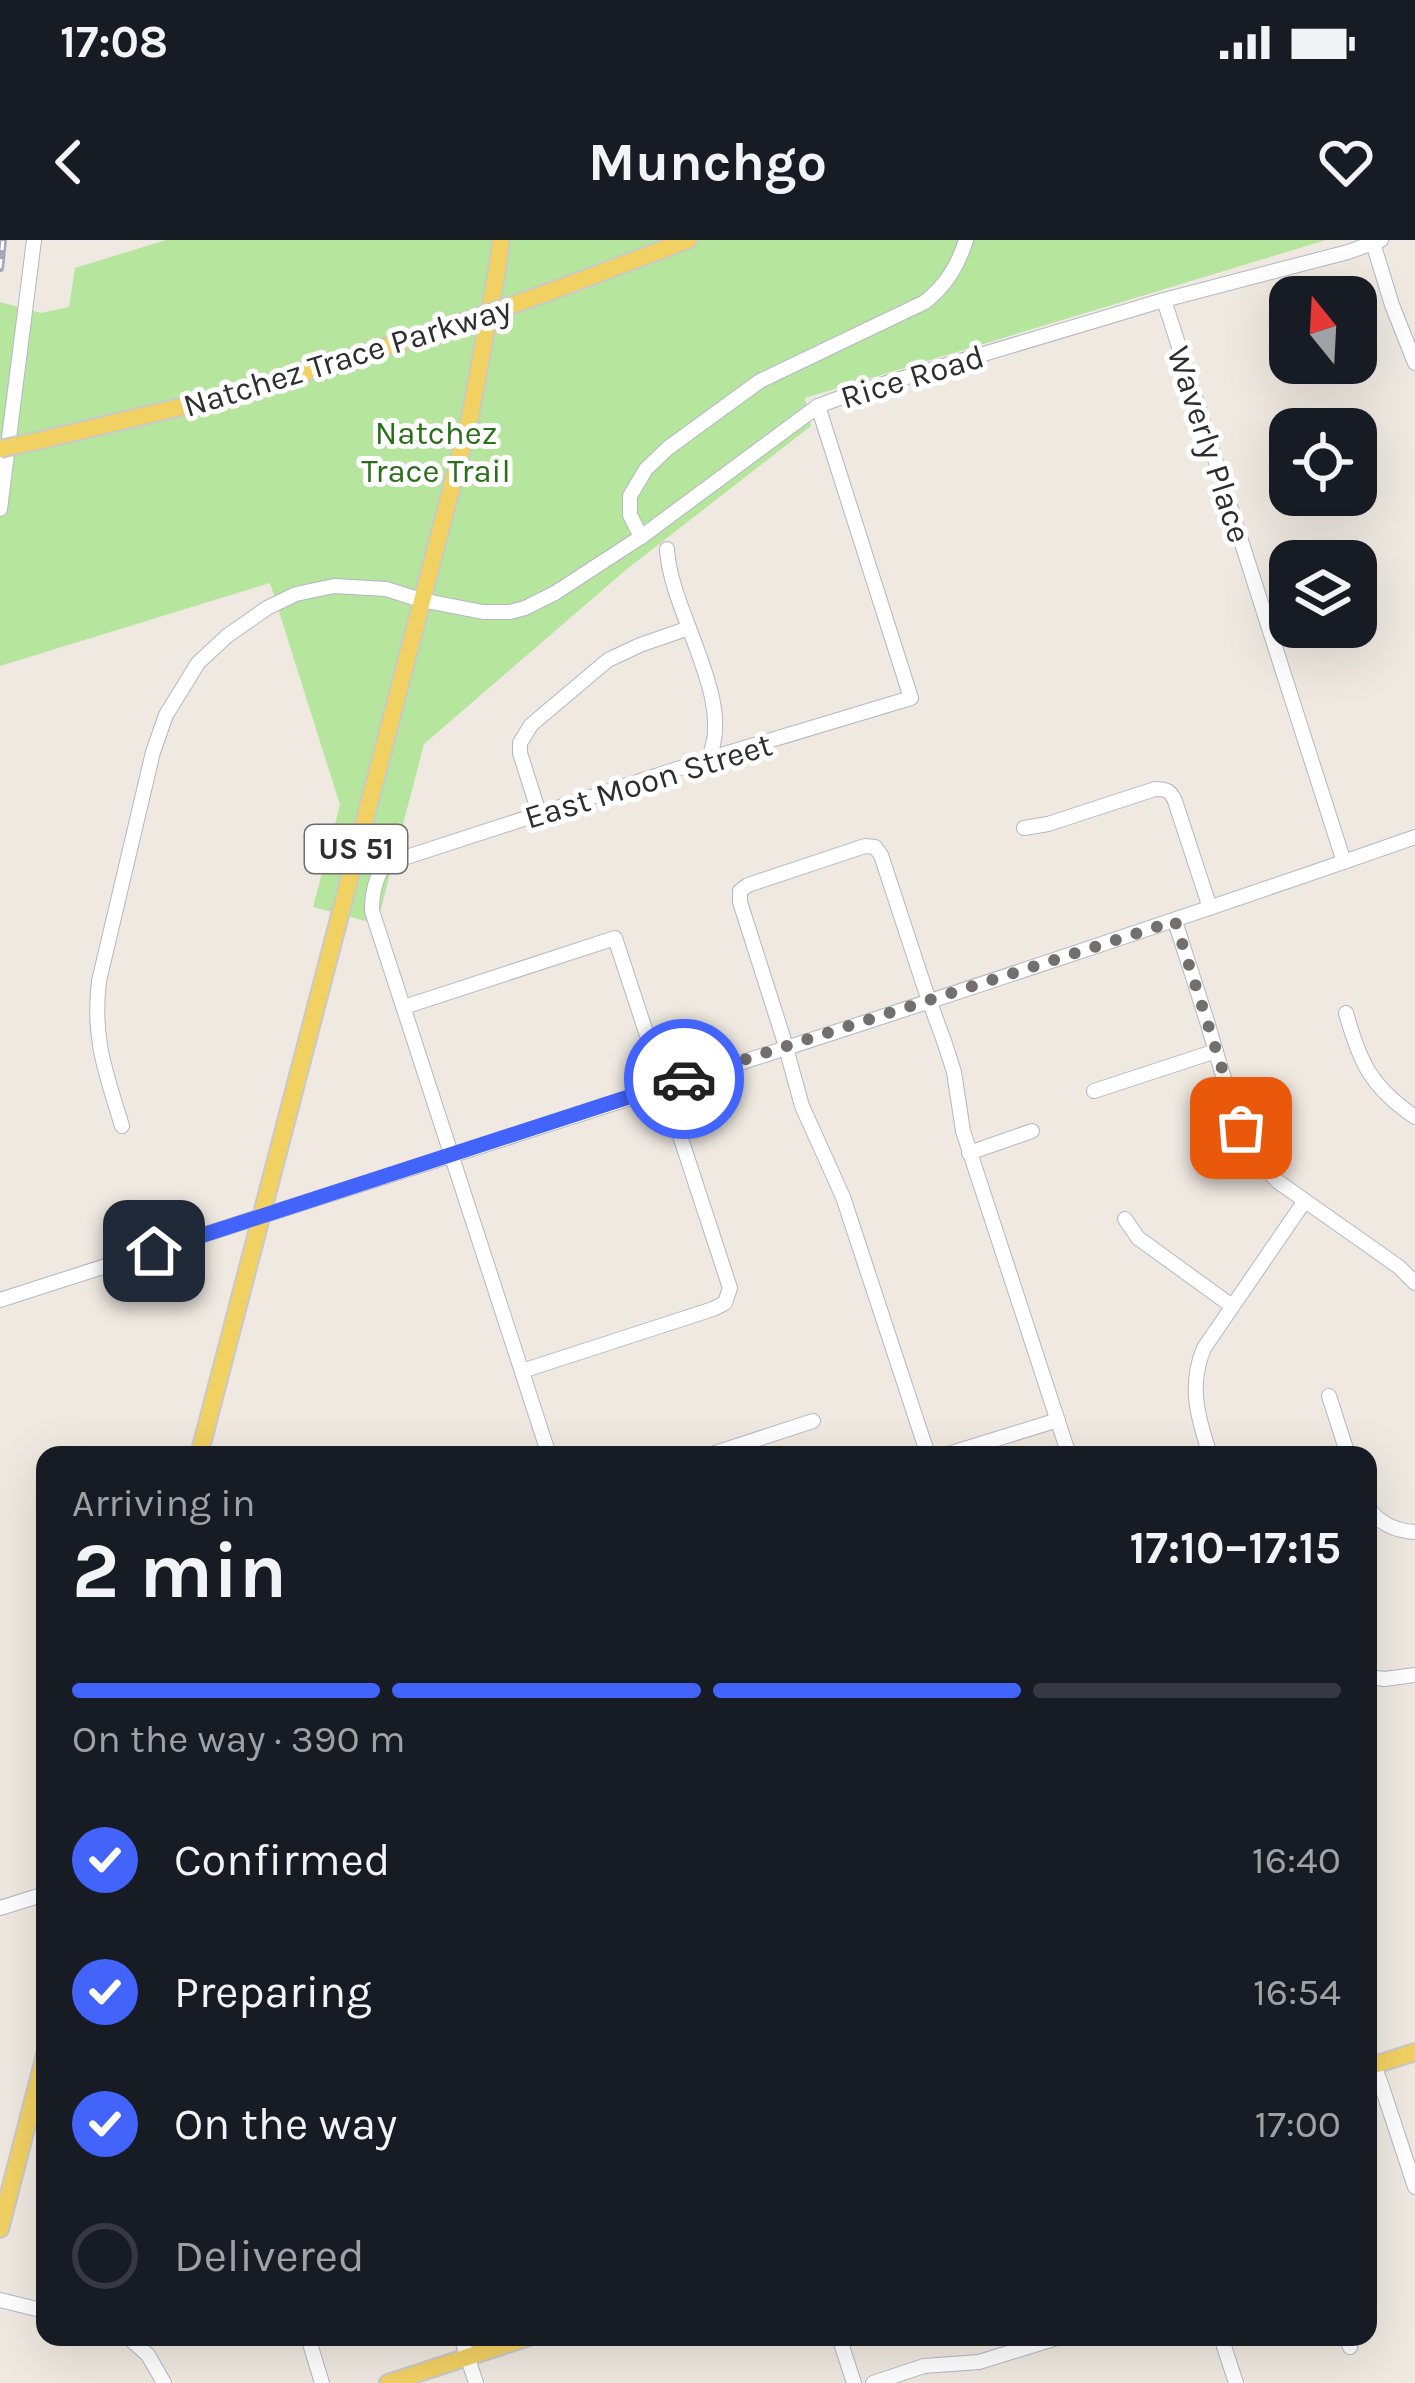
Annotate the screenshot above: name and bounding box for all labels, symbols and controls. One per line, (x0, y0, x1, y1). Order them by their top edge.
text: 17:08 (60, 16, 168, 68)
icon: back (36, 129, 102, 195)
icon: heart (1313, 129, 1379, 195)
text: Munchgo (588, 130, 827, 194)
north arrow (1269, 276, 1377, 384)
map controls (1269, 276, 1377, 648)
street label: Natchez Trace Parkway (179, 289, 516, 425)
street label: Rice Road (836, 337, 989, 417)
street label: Waverly Place (1159, 341, 1259, 547)
button: locate (1269, 408, 1377, 516)
park label: Natchez Trace Trail (361, 414, 511, 490)
button: layers (1269, 540, 1377, 648)
street label: East Moon Street (520, 725, 777, 837)
road number: US 51 (305, 825, 407, 873)
courier (624, 1019, 744, 1139)
icon: car (651, 1046, 717, 1112)
pin (1190, 1077, 1292, 1179)
icon: bag (1208, 1095, 1274, 1161)
pin (103, 1200, 205, 1302)
icon: home (121, 1218, 187, 1284)
text: Arriving in (72, 1480, 255, 1526)
text: 17:10–17:15 (1130, 1522, 1341, 1574)
text: 2 min (72, 1525, 287, 1617)
text: On the way · 390 m (72, 1716, 405, 1762)
icon: check (72, 1827, 138, 1893)
text: Confirmed (174, 1834, 390, 1886)
text: 16:40 (1252, 1837, 1341, 1883)
icon: check (72, 1959, 138, 2025)
text: Preparing (174, 1966, 372, 2018)
text: 16:54 (1253, 1969, 1341, 2015)
icon: check (72, 2091, 138, 2157)
text: On the way (174, 2098, 397, 2150)
text: 17:00 (1255, 2101, 1341, 2147)
text: Delivered (174, 2230, 365, 2282)

